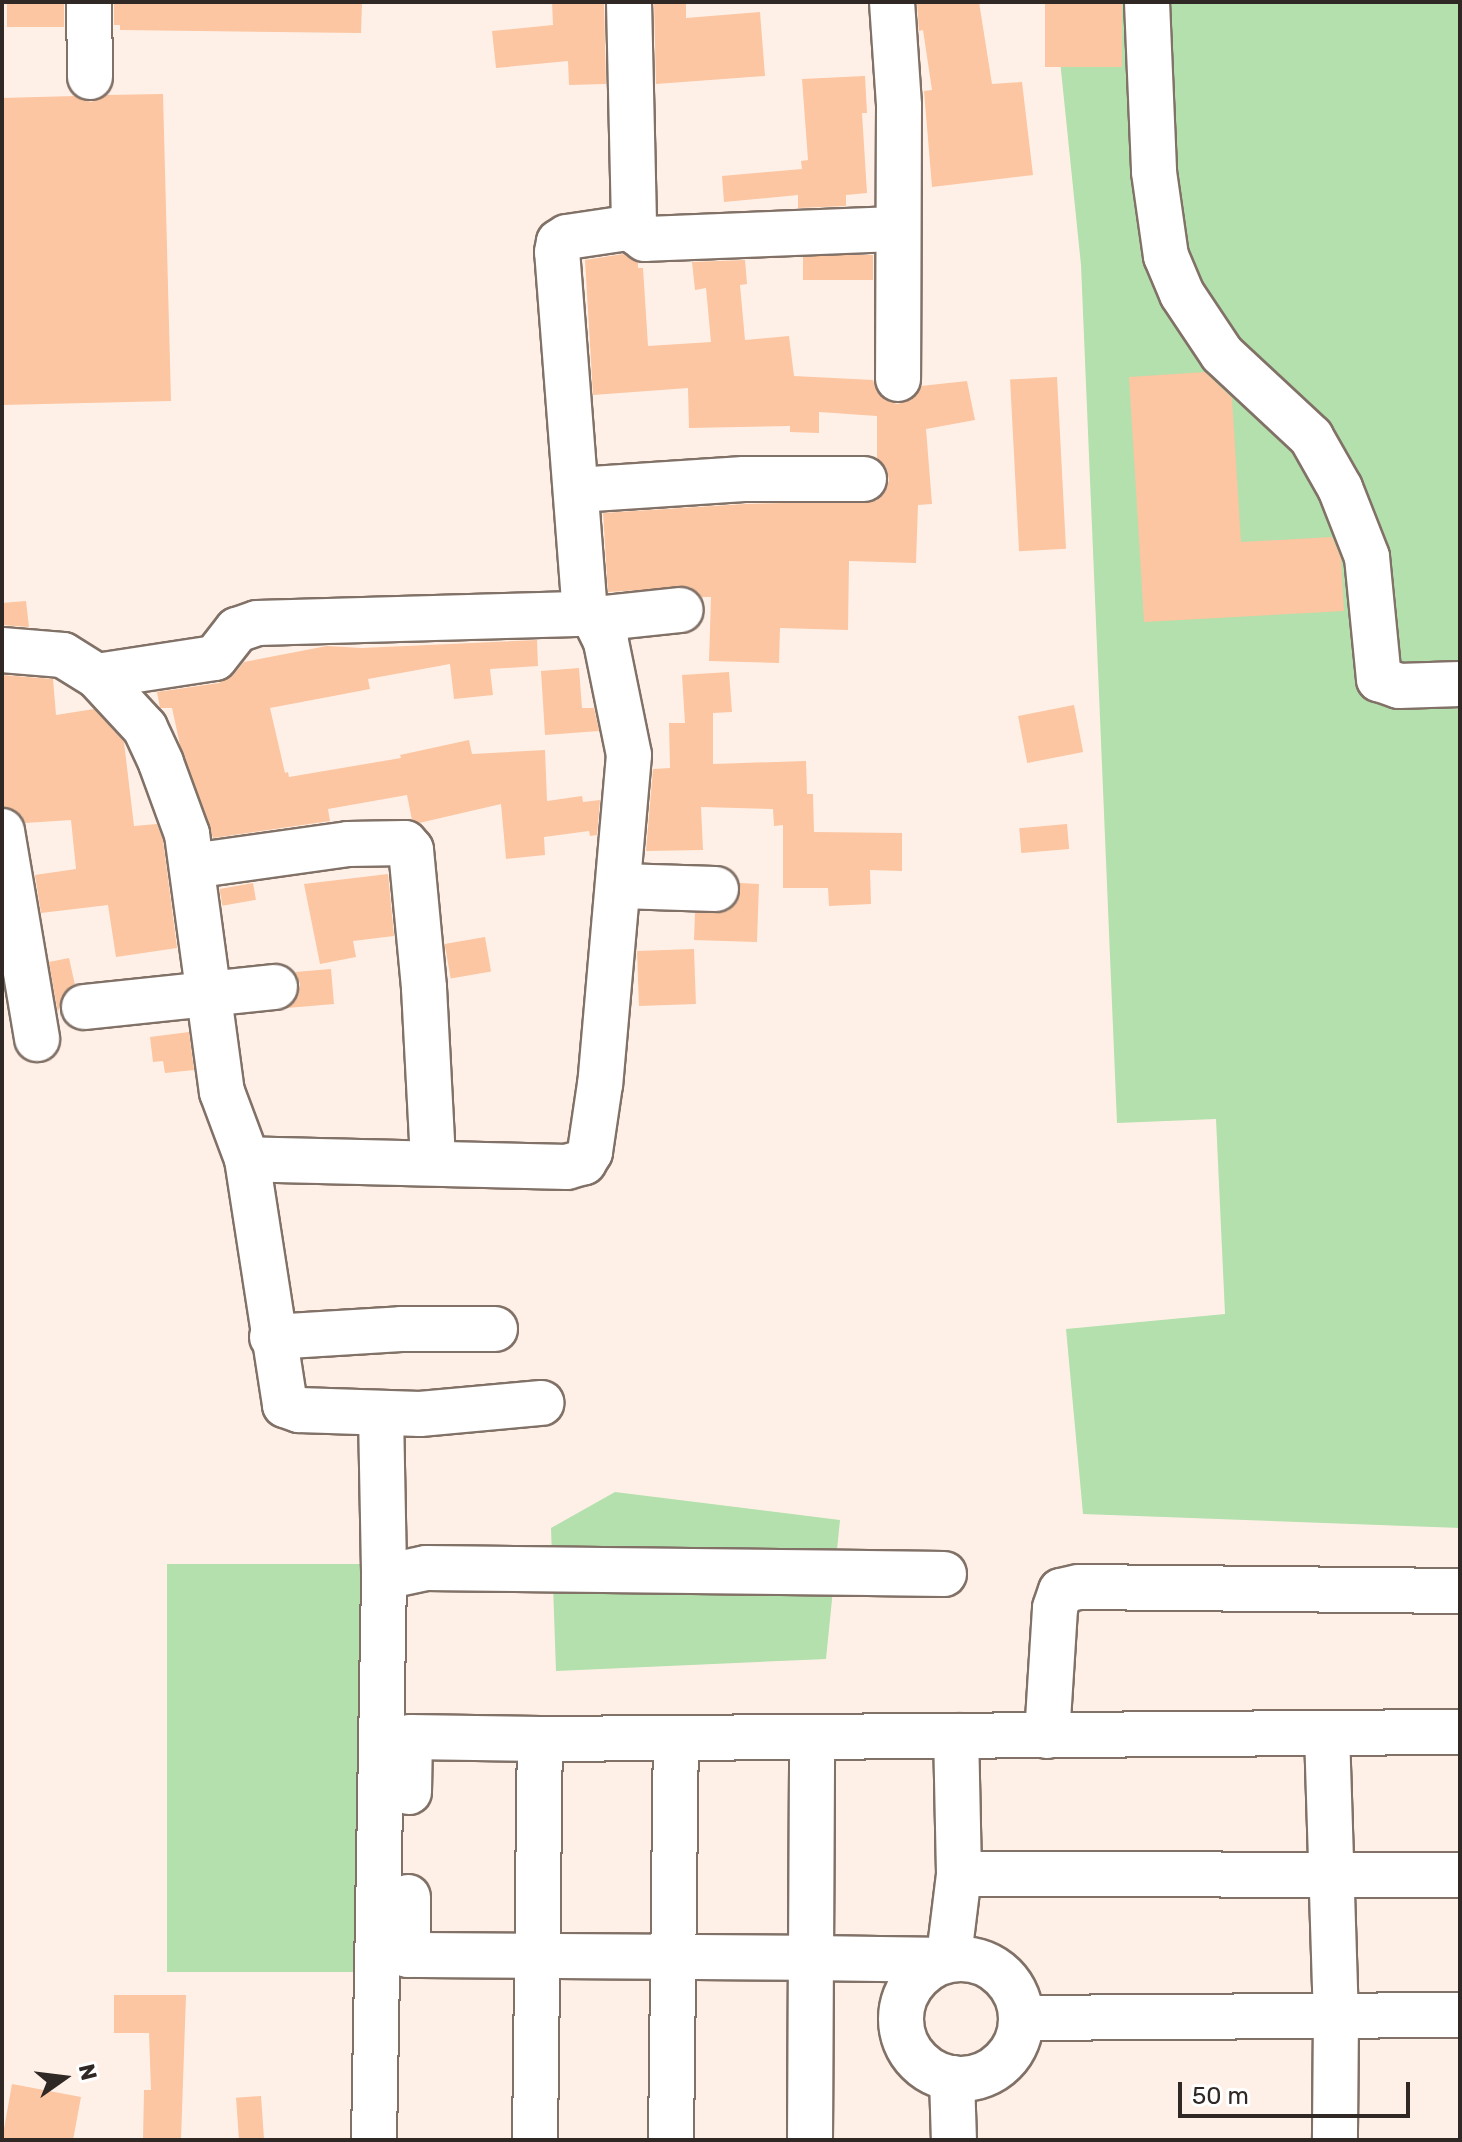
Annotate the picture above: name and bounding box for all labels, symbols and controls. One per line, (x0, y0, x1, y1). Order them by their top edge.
north arrow (24, 2038, 104, 2118)
text: N (73, 2061, 103, 2083)
scale bar (1182, 2066, 1414, 2116)
text: 50 m (1192, 2082, 1249, 2110)

